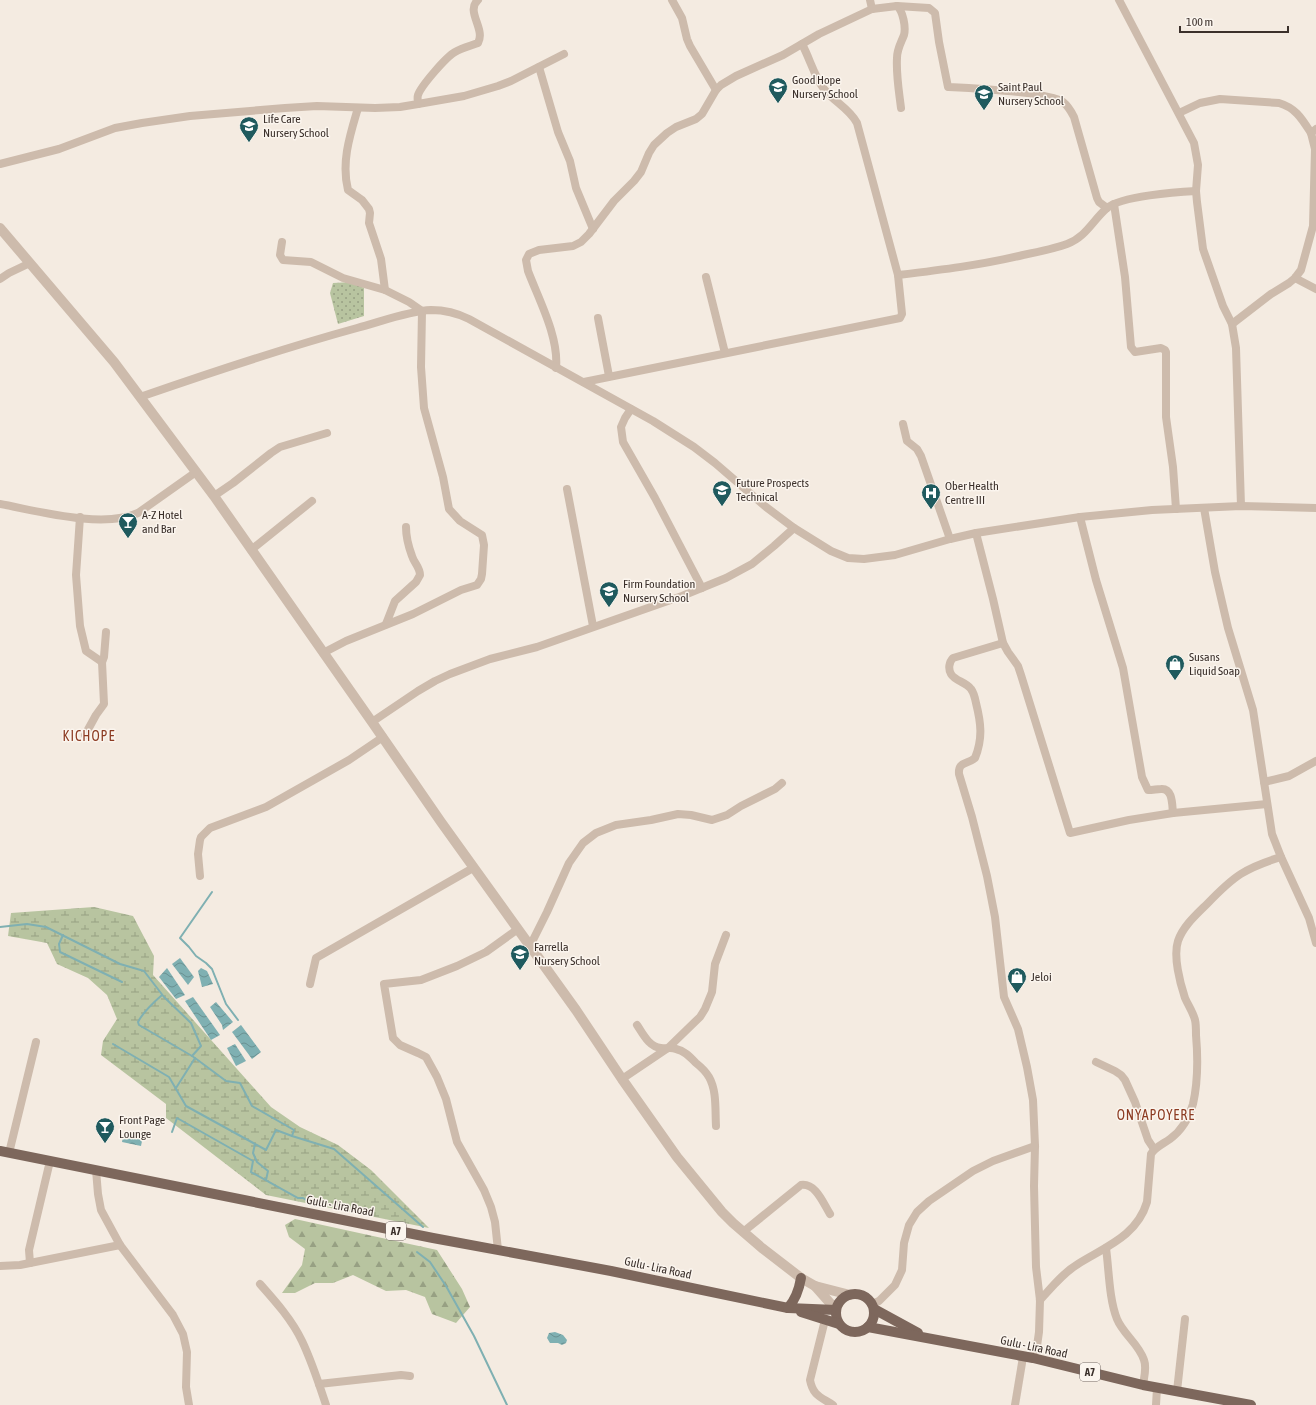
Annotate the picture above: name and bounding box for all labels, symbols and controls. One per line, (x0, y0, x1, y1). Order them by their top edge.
scale bar (1180, 8, 1288, 34)
text: 100 m (1186, 15, 1213, 29)
place label: Good Hope Nursery School (792, 73, 859, 101)
school or university icon: Good Hope Nursery School (767, 76, 789, 104)
place label: Saint Paul Nursery School (998, 80, 1065, 108)
school or university icon: Saint Paul Nursery School (973, 83, 995, 111)
place label: Life Care Nursery School (263, 112, 330, 140)
school or university icon: Life Care Nursery School (238, 115, 260, 143)
place label: Future Prospects Technical (736, 476, 809, 504)
school or university icon: Future Prospects Technical (711, 479, 733, 507)
place label: Ober Health Centre III (945, 479, 999, 507)
hospital icon: Ober Health Centre III (920, 482, 942, 510)
place label: A-Z Hotel and Bar (142, 508, 183, 536)
bar icon: A-Z Hotel and Bar (117, 511, 139, 539)
place label: Firm Foundation Nursery School (623, 577, 695, 605)
school or university icon: Firm Foundation Nursery School (598, 580, 620, 608)
place label: Susans Liquid Soap (1189, 650, 1240, 678)
shop icon: Susans Liquid Soap (1164, 653, 1186, 681)
district label: KICHOPE (63, 728, 115, 744)
place label: Farrella Nursery School (534, 940, 601, 968)
school or university icon: Farrella Nursery School (509, 943, 531, 971)
shop icon: Jeloi (1006, 966, 1028, 994)
place label: Jeloi (1031, 970, 1052, 984)
district label: ONYAPOYERE (1117, 1107, 1195, 1123)
place label: Front Page Lounge (119, 1113, 165, 1141)
bar icon: Front Page Lounge (94, 1116, 116, 1144)
street label: Gulu - Lira Road (305, 1193, 375, 1219)
road number: A7 (386, 1222, 406, 1240)
street label: Gulu - Lira Road (623, 1254, 693, 1282)
street label: Gulu - Lira Road (999, 1333, 1069, 1361)
road number: A7 (1080, 1363, 1100, 1381)

